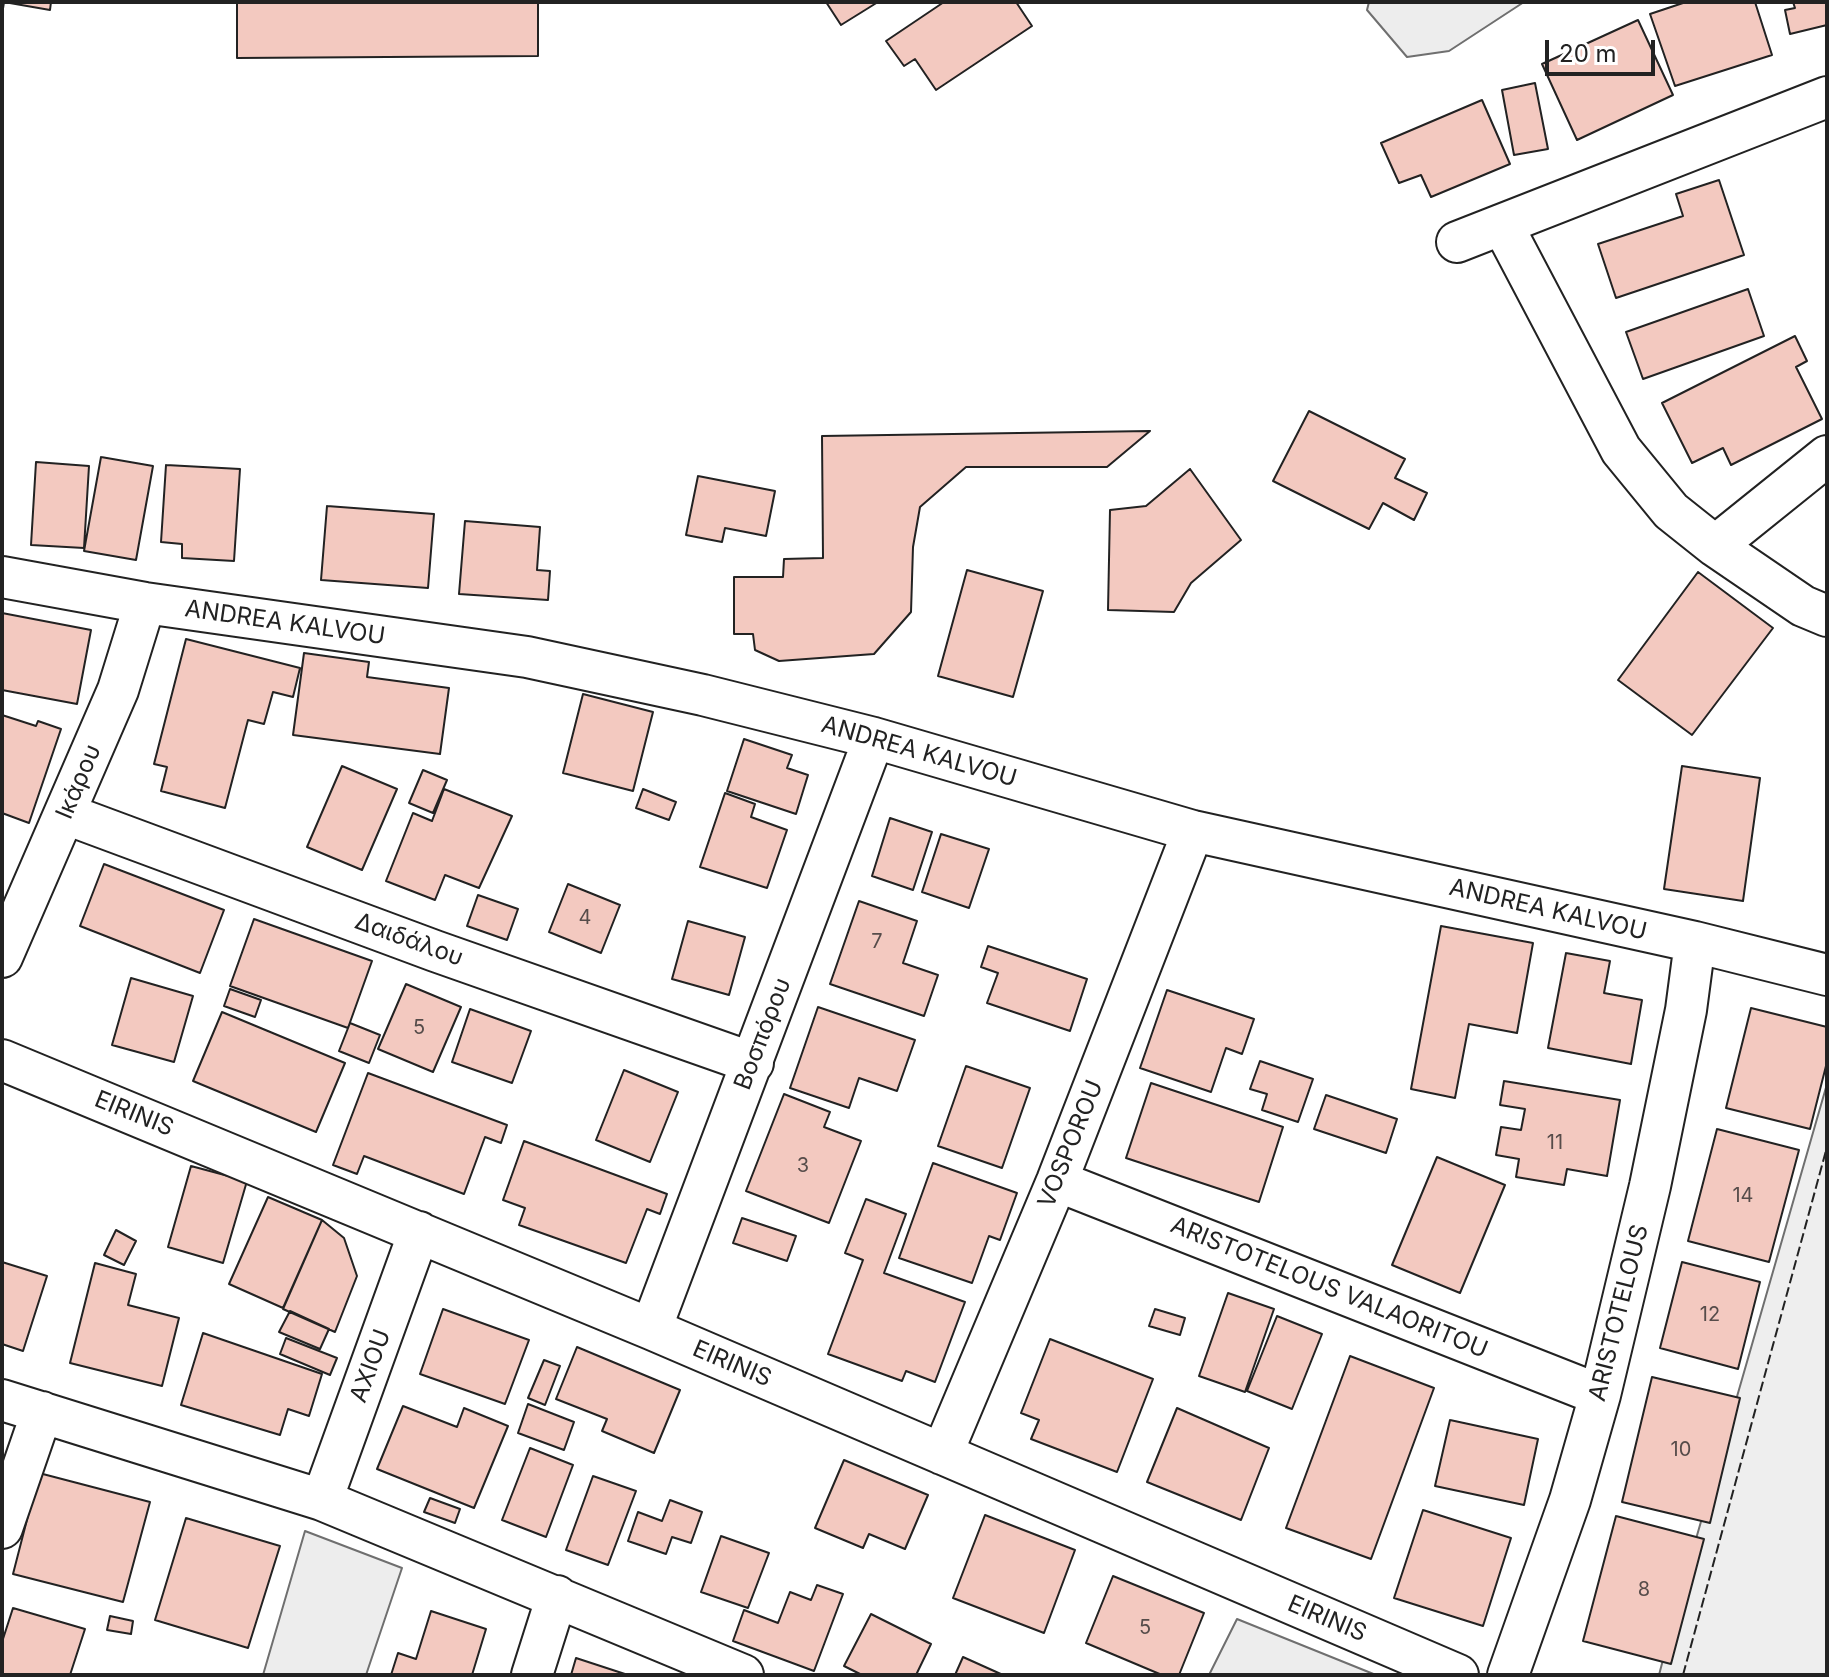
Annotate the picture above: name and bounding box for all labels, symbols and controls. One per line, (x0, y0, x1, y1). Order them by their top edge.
scale bar (1549, 24, 1659, 74)
text: 20 m (1559, 39, 1617, 68)
street label: ANDREA KALVOU (183, 595, 387, 651)
street label: ANDREA KALVOU (818, 710, 1020, 794)
street label: Ικάρου (50, 740, 108, 824)
street label: ANDREA KALVOU (1446, 873, 1650, 947)
house number: 4 (579, 906, 591, 930)
street label: Δαιδάλου (351, 907, 467, 973)
house number: 7 (871, 930, 883, 954)
street label: Βοσπόρου (729, 974, 797, 1094)
house number: 5 (413, 1016, 425, 1040)
street label: VOSPOROU (1032, 1076, 1110, 1212)
street label: EIRINIS (90, 1085, 178, 1143)
house number: 11 (1547, 1131, 1563, 1155)
house number: 3 (797, 1154, 809, 1178)
house number: 14 (1732, 1184, 1754, 1208)
street label: ARISTOTELOUS VALAORITOU (1166, 1211, 1492, 1365)
street label: ARISTOTELOUS (1583, 1222, 1655, 1404)
house number: 12 (1700, 1303, 1720, 1327)
street label: AXIOU (345, 1326, 397, 1406)
street label: EIRINIS (688, 1335, 776, 1393)
house number: 10 (1671, 1438, 1691, 1462)
house number: 8 (1638, 1578, 1650, 1602)
street label: EIRINIS (1283, 1590, 1371, 1648)
house number: 5 (1139, 1616, 1151, 1640)

